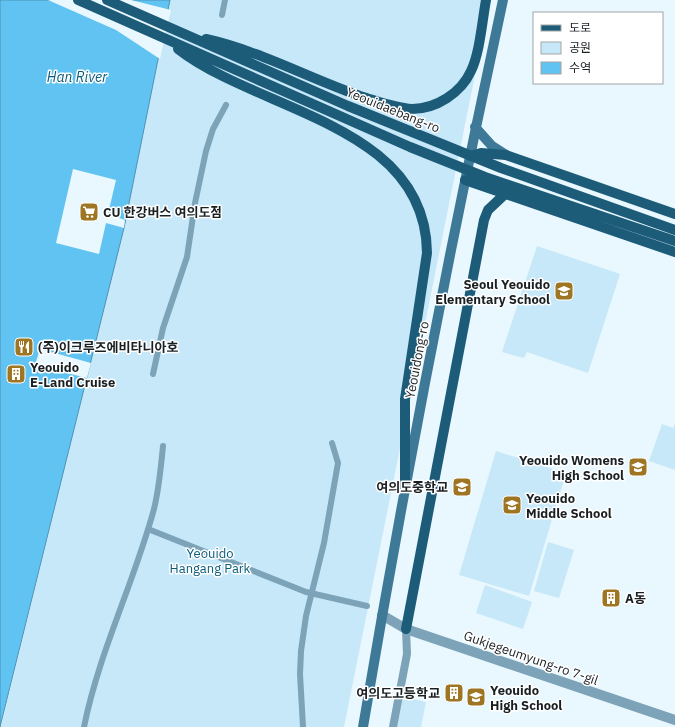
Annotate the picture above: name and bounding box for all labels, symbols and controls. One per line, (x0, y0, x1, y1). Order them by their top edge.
legend (533, 12, 663, 84)
text: 도로 (569, 20, 591, 35)
text: 공원 (569, 40, 591, 55)
text: 수역 (569, 60, 591, 75)
water label: Han River (47, 68, 108, 86)
street label: Yeouidaebang-ro (344, 83, 442, 137)
supermarket icon: CU 한강버스 여의도점 (78, 201, 100, 223)
place label: CU 한강버스 여의도점 (103, 204, 222, 221)
place label: Seoul Yeouido Elementary School (435, 276, 550, 308)
school or university icon: Seoul Yeouido Elementary School (553, 280, 575, 302)
street label: Yeouidong-ro (401, 320, 433, 400)
restaurant icon: (주)이크루즈에비타니아호 (13, 336, 35, 358)
place label: (주)이크루즈에비타니아호 (38, 339, 178, 356)
place label: Yeouido E-Land Cruise (30, 359, 115, 391)
building icon: Yeouido E-Land Cruise (5, 363, 27, 385)
place label: Yeouido Womens High School (519, 452, 624, 484)
school or university icon: Yeouido Womens High School (627, 456, 649, 478)
school or university icon: 여의도중학교 (451, 476, 473, 498)
place label: 여의도중학교 (376, 479, 448, 496)
place label: Yeouido Middle School (526, 490, 612, 522)
school or university icon: Yeouido Middle School (501, 494, 523, 516)
park label: Yeouido Hangang Park (170, 545, 251, 577)
building icon: A동 (600, 587, 622, 609)
place label: A동 (625, 590, 646, 607)
street label: Gukjegeumyung-ro 7-gil (461, 627, 601, 689)
building icon: 여의도고등학교 (443, 682, 465, 704)
place label: Yeouido High School (490, 682, 562, 714)
place label: 여의도고등학교 (356, 685, 440, 702)
school or university icon: Yeouido High School (465, 686, 487, 708)

